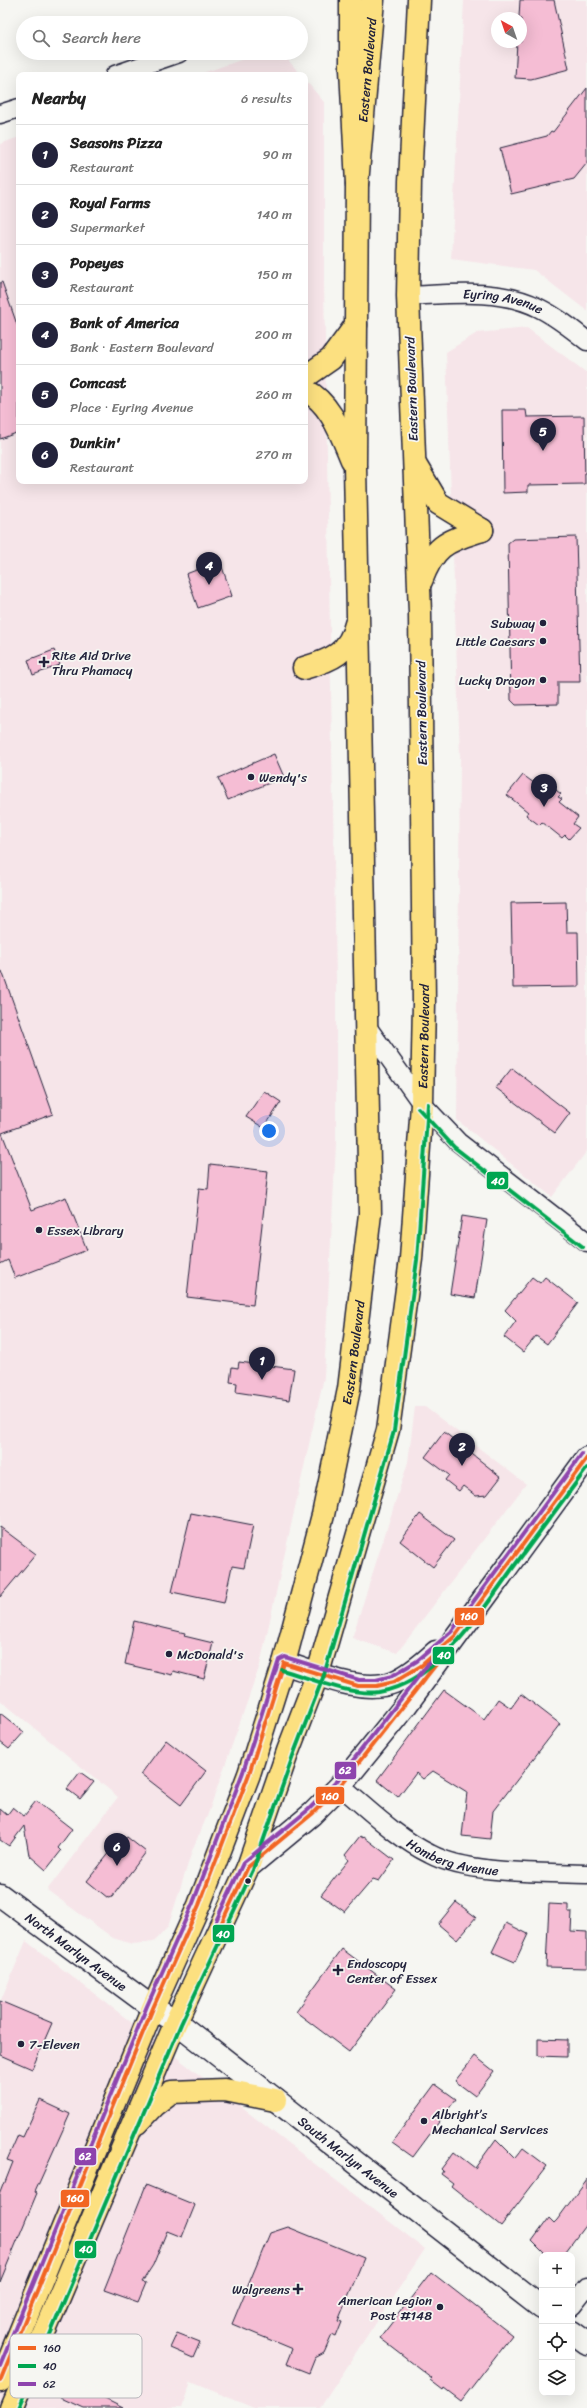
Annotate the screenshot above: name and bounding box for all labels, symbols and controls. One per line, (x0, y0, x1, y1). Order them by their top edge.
north arrow (491, 12, 527, 48)
search box (16, 16, 308, 60)
street label: Eastern Boulevard (351, 16, 383, 123)
text: Search here (62, 25, 141, 51)
icon: search (30, 27, 52, 49)
text: Nearby (32, 83, 86, 113)
text: 6 results (241, 87, 292, 110)
text: Seasons Pizza (70, 130, 162, 156)
text: 1 (42, 143, 48, 166)
text: 90 m (262, 143, 292, 166)
text: Restaurant (70, 156, 134, 179)
text: Royal Farms (70, 190, 151, 216)
text: 2 (41, 203, 49, 226)
text: 140 m (257, 203, 292, 226)
text: Supermarket (70, 216, 145, 239)
text: Popeyes (70, 250, 124, 276)
text: 3 (41, 263, 49, 286)
text: 150 m (257, 263, 292, 286)
text: Restaurant (70, 276, 134, 299)
street label: Eyring Avenue (463, 283, 548, 321)
text: Bank of America (70, 310, 179, 336)
text: 4 (41, 323, 49, 346)
text: 200 m (255, 323, 292, 346)
street label: Eastern Boulevard (398, 335, 425, 442)
text: Bank · Eastern Boulevard (70, 336, 213, 359)
text: Comcast (70, 370, 126, 396)
text: 5 (41, 383, 49, 406)
text: 260 m (256, 383, 292, 406)
text: Place · Eyring Avenue (70, 396, 193, 419)
pin: 5 (530, 418, 556, 451)
text: Dunkin' (70, 430, 121, 456)
text: 6 (41, 443, 49, 466)
text: 270 m (255, 443, 292, 466)
text: Restaurant (70, 456, 134, 479)
pin: 4 (196, 552, 222, 585)
place label: Subway (491, 612, 535, 635)
marker: Subway (538, 618, 548, 628)
place label: Little Caesars (456, 630, 536, 653)
marker: Little Caesars (538, 636, 548, 646)
place label: Rite Aid Drive Thru Phamacy (52, 644, 133, 682)
marker: Rite Aid Drive Thru Phamacy (39, 657, 49, 667)
street label: Eastern Boulevard (409, 659, 434, 765)
place label: Lucky Dragon (459, 669, 535, 692)
marker: Lucky Dragon (538, 675, 548, 685)
place label: Wendy's (259, 766, 308, 789)
marker: Wendy's (246, 772, 256, 782)
pin: 3 (531, 774, 557, 807)
street label: Eastern Boulevard (411, 983, 436, 1089)
your location (259, 1121, 279, 1141)
line badge: 40 (486, 1171, 509, 1190)
text: 40 (490, 1172, 505, 1191)
place label: Essex Library (47, 1219, 124, 1242)
marker: Essex Library (34, 1225, 44, 1235)
street label: Eastern Boulevard (335, 1298, 372, 1407)
pin: 1 (249, 1347, 275, 1380)
pin: 2 (449, 1433, 475, 1466)
line badge: 160 (454, 1607, 485, 1626)
text: 160 (460, 1607, 478, 1626)
place label: McDonald's (177, 1643, 243, 1666)
line badge: 40 (432, 1646, 455, 1665)
text: 40 (436, 1646, 451, 1665)
marker: McDonald's (164, 1649, 174, 1659)
line badge: 62 (334, 1761, 357, 1780)
text: 62 (338, 1761, 352, 1780)
line badge: 160 (315, 1786, 345, 1805)
text: 160 (321, 1787, 339, 1806)
street label: Homberg Avenue (402, 1832, 500, 1882)
pin: 6 (104, 1833, 130, 1866)
unlabelled marker (243, 1876, 253, 1886)
street label: North Marlyn Avenue (20, 1906, 132, 1997)
line badge: 40 (212, 1924, 235, 1943)
text: 40 (215, 1925, 230, 1944)
place label: Endoscopy Center of Essex (347, 1952, 438, 1990)
marker: Endoscopy Center of Essex (332, 1964, 344, 1976)
place label: 7-Eleven (29, 2033, 80, 2056)
marker: 7-Eleven (16, 2039, 26, 2049)
place label: Albright’s Mechanical Services (431, 2103, 549, 2141)
street label: South Marlyn Avenue (293, 2110, 404, 2204)
marker: Albright’s Mechanical Services (419, 2116, 429, 2126)
line badge: 62 (74, 2147, 97, 2166)
text: 62 (78, 2147, 92, 2166)
line badge: 160 (60, 2189, 90, 2208)
text: 160 (66, 2189, 84, 2208)
line badge: 40 (74, 2240, 97, 2259)
text: 40 (78, 2240, 93, 2259)
map controls (539, 2252, 575, 2396)
button: + (539, 2252, 575, 2288)
place label: Walgreens (232, 2278, 290, 2301)
marker: Walgreens (293, 2284, 303, 2294)
button: − (539, 2288, 575, 2324)
place label: American Legion Post #148 (337, 2289, 432, 2327)
marker: American Legion Post #148 (435, 2302, 445, 2312)
button: locate (539, 2324, 575, 2360)
legend (10, 2334, 142, 2398)
text: 160 (43, 2339, 61, 2358)
text: 40 (43, 2357, 57, 2376)
button: layers (539, 2360, 575, 2396)
text: 62 (43, 2375, 56, 2394)

